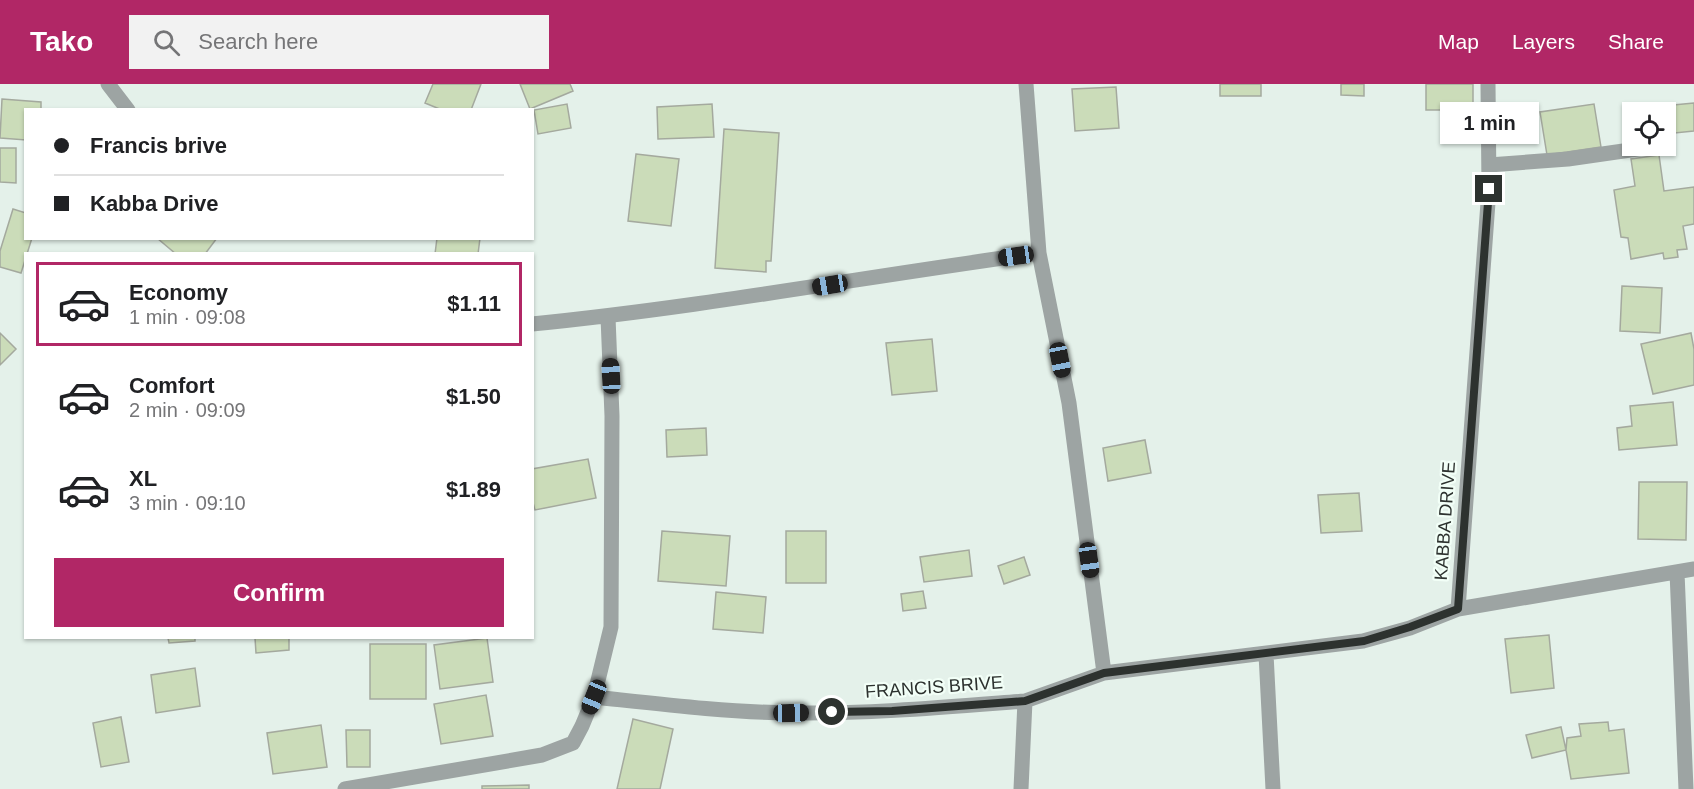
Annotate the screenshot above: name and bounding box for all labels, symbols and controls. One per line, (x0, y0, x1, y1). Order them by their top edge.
search box (129, 15, 549, 69)
text: Tako (30, 26, 93, 57)
icon: search (150, 26, 183, 59)
text: Search here (198, 29, 318, 54)
text: Map (1438, 30, 1479, 53)
text: Layers (1512, 30, 1575, 53)
text: Share (1608, 30, 1664, 53)
callout: 1 min (1440, 102, 1538, 144)
map controls (1622, 102, 1676, 156)
button: locate (1622, 102, 1676, 156)
text: 1 min (1463, 112, 1516, 134)
text: Francis brive (90, 133, 227, 158)
route end (1475, 175, 1502, 202)
text: Kabba Drive (90, 191, 218, 216)
car (997, 245, 1035, 267)
car (811, 273, 849, 297)
icon: car (57, 277, 111, 331)
text: Economy (129, 280, 228, 305)
text: $1.11 (447, 291, 501, 316)
text: 1 min · 09:08 (129, 306, 246, 328)
car (1048, 341, 1072, 379)
car (601, 358, 621, 394)
icon: car (57, 370, 111, 424)
text: Comfort (129, 373, 215, 398)
text: $1.50 (446, 384, 501, 409)
text: 2 min · 09:09 (129, 399, 246, 421)
street label: KABBA DRIVE (1431, 461, 1459, 581)
icon: car (57, 463, 111, 517)
text: XL (129, 466, 157, 491)
text: $1.89 (446, 477, 501, 502)
text: 3 min · 09:10 (129, 492, 246, 514)
car (1078, 541, 1100, 579)
button: Confirm (54, 558, 504, 627)
street label: FRANCIS BRIVE (864, 672, 1004, 702)
car (579, 677, 609, 717)
route start (818, 698, 845, 725)
car (773, 704, 809, 722)

